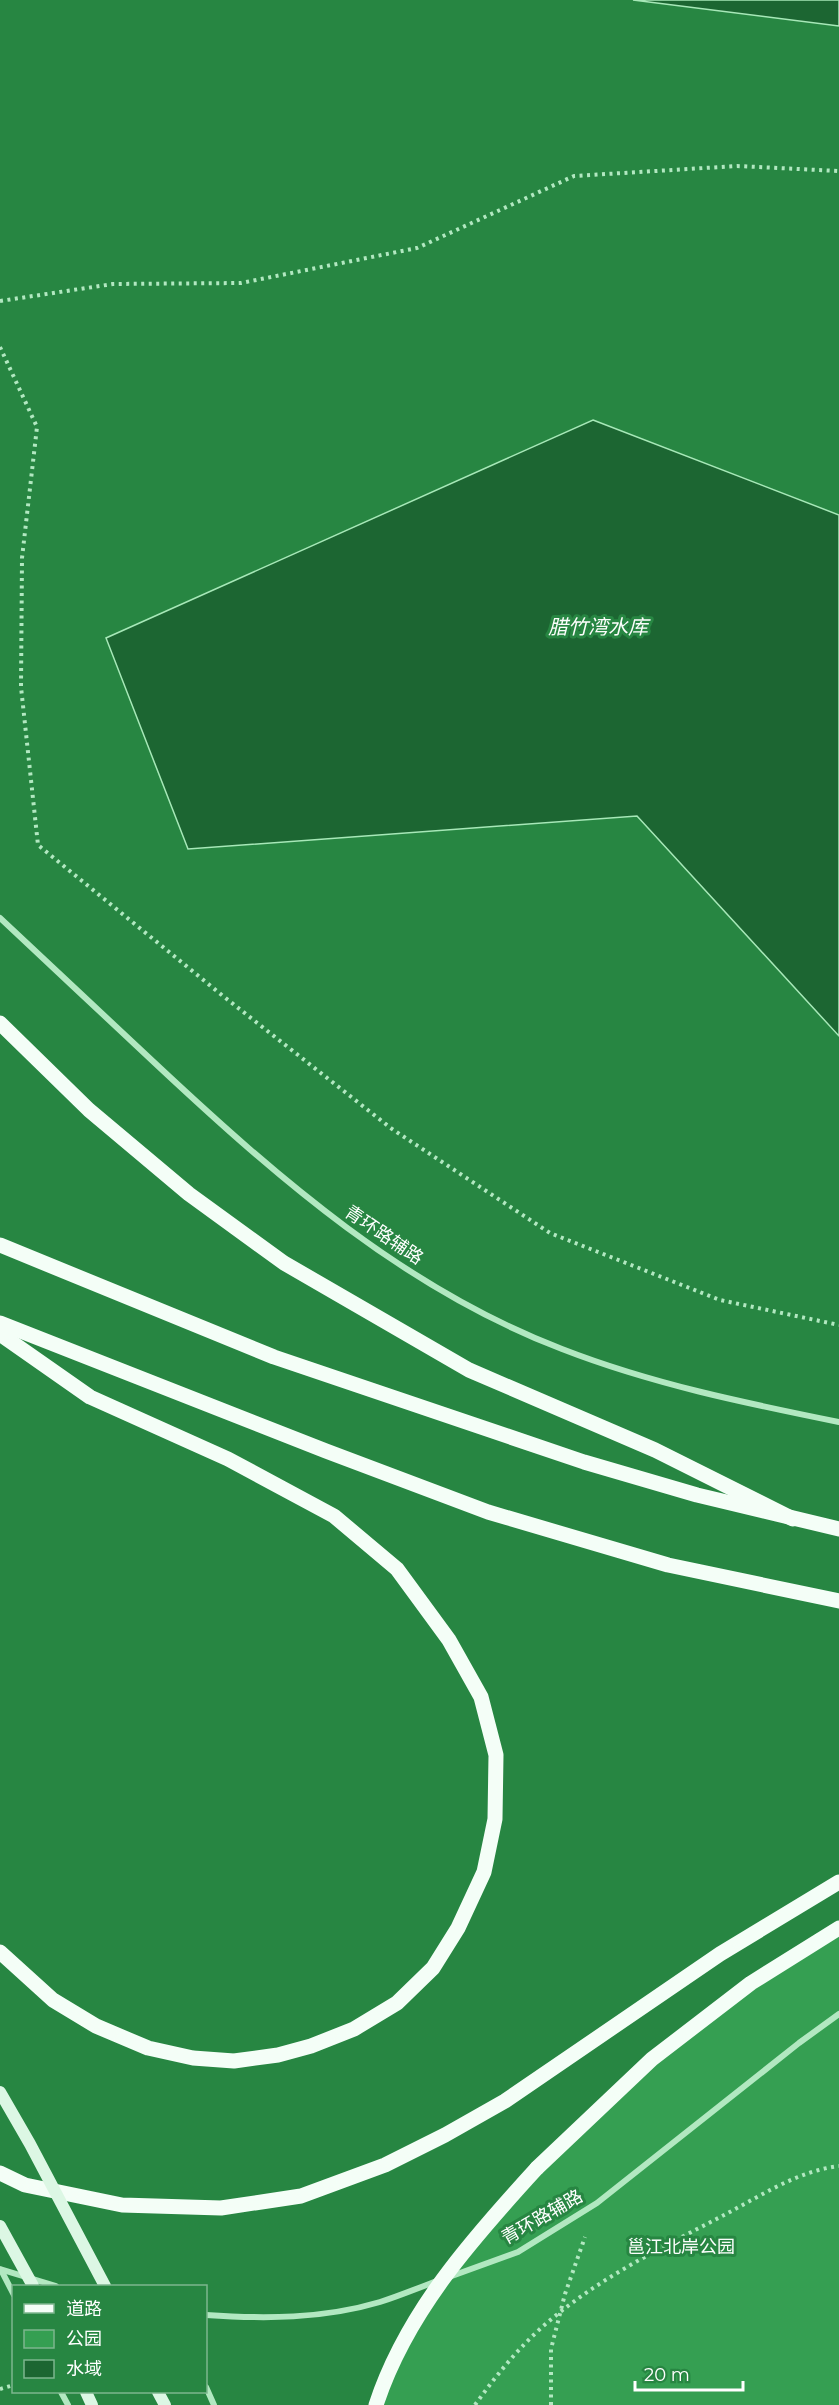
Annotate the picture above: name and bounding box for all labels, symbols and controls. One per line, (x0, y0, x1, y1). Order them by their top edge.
water label: 腊竹湾水库 (548, 615, 651, 639)
street label: 青环路辅路 (341, 1201, 427, 1269)
street label: 青环路辅路 (498, 2185, 586, 2249)
park label: 邕江北岸公园 (627, 2236, 735, 2258)
legend (12, 2285, 207, 2393)
text: 道路 (66, 2298, 102, 2320)
text: 公园 (66, 2328, 102, 2350)
scale bar (635, 2354, 743, 2392)
text: 水域 (66, 2358, 102, 2380)
text: 20 m (644, 2364, 690, 2386)

